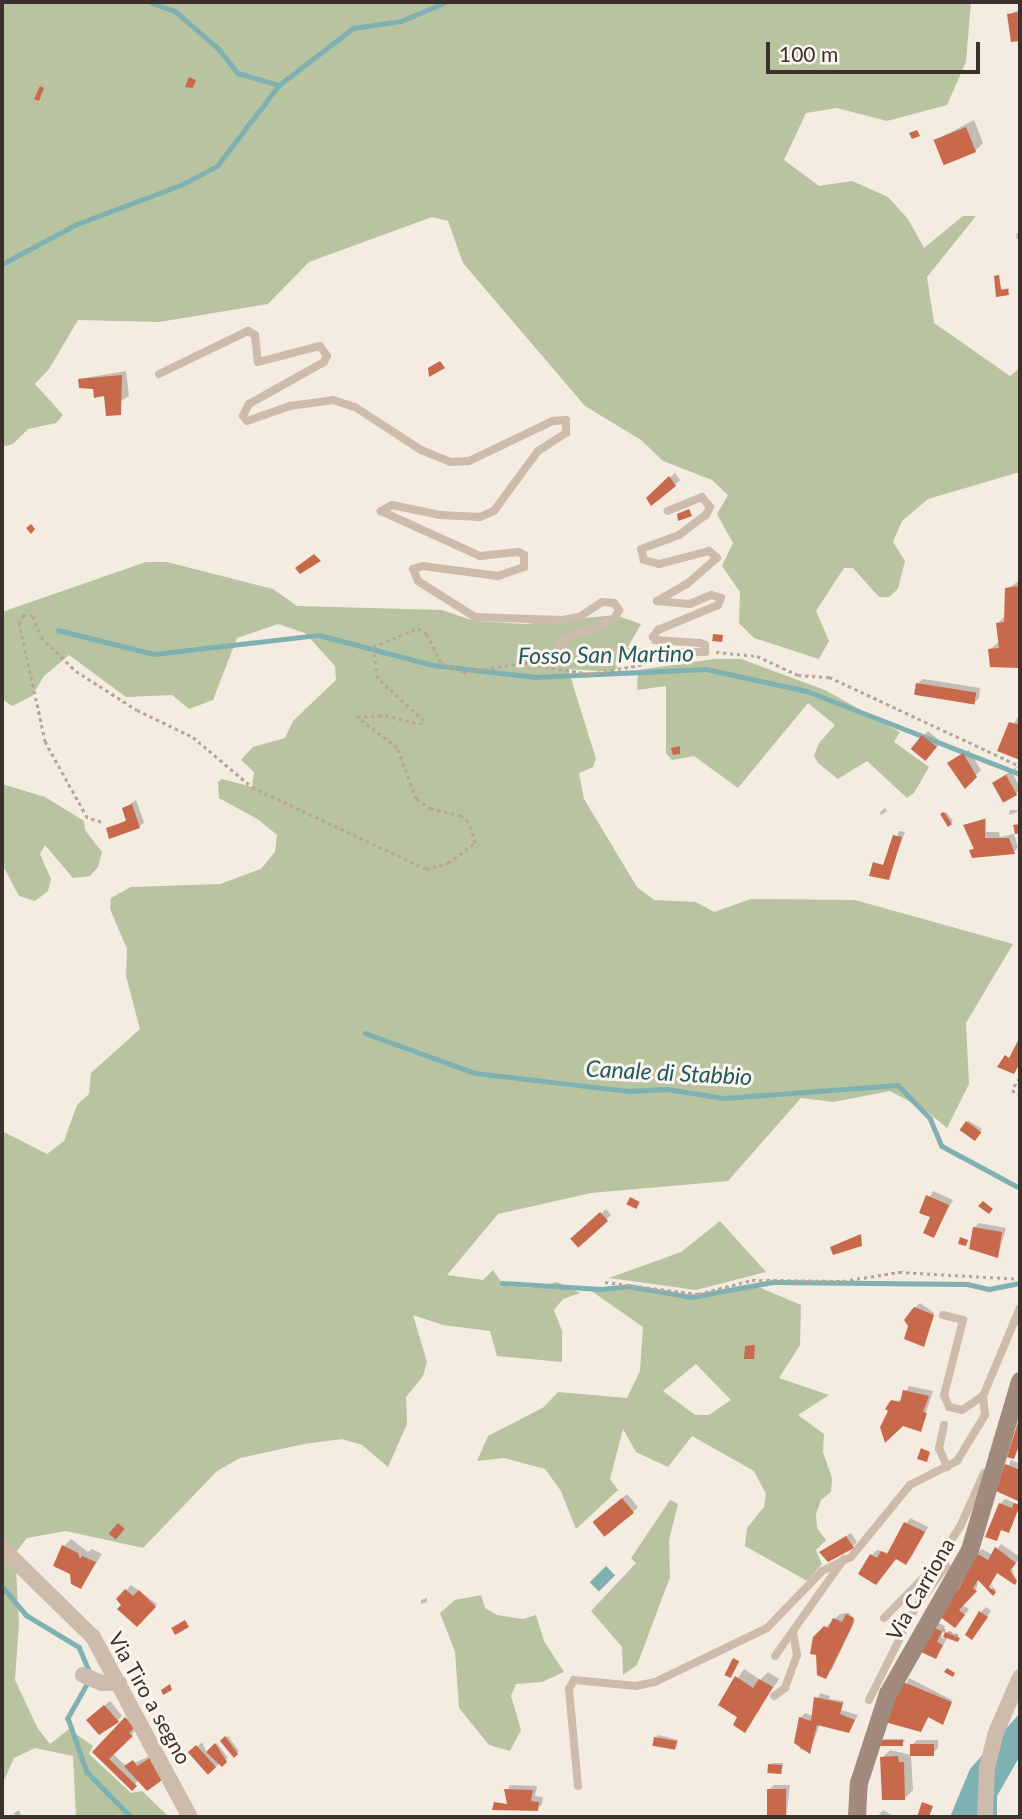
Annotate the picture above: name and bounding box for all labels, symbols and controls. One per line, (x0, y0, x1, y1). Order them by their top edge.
scale bar (770, 28, 984, 72)
text: 100 m (779, 41, 838, 66)
water label: Fosso San Martino (518, 639, 694, 669)
water label: Canale di Stabbio (585, 1054, 753, 1090)
street label: Via Carriona (881, 1533, 959, 1645)
street label: Via Tiro a segno (103, 1627, 197, 1769)

